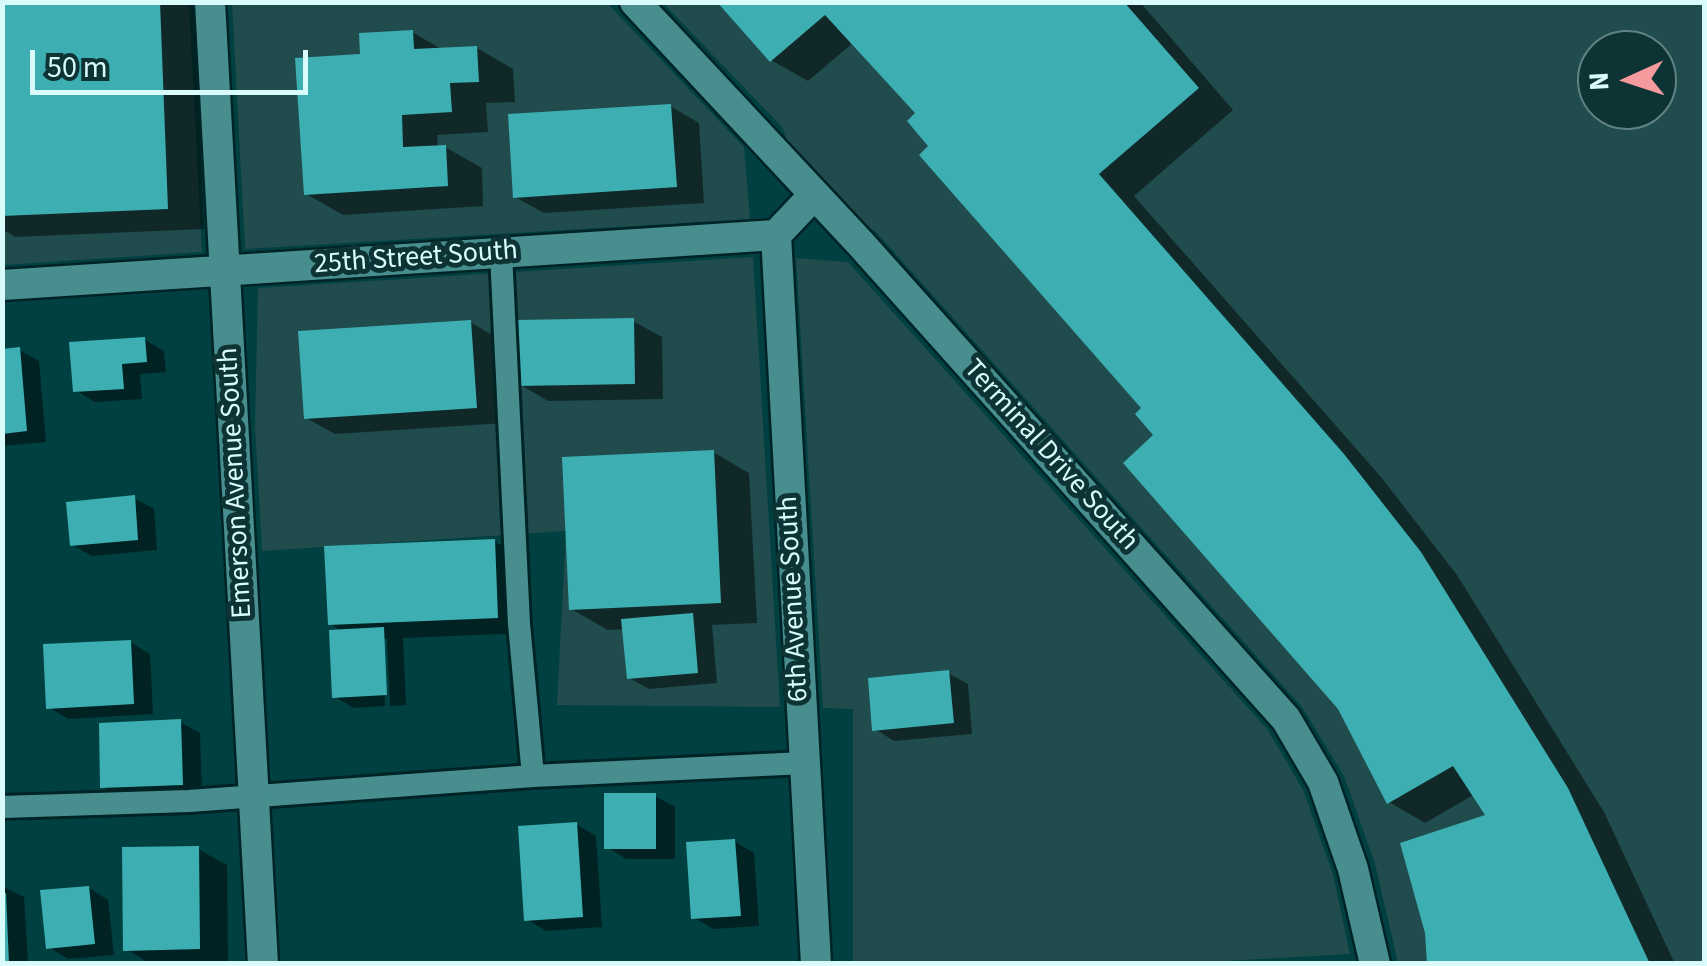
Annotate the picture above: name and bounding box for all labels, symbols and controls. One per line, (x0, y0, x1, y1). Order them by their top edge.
scale bar (35, 30, 312, 92)
north arrow (1577, 30, 1677, 130)
text: 50 m (47, 46, 108, 89)
text: N (1579, 71, 1619, 92)
street label: 25th Street South (313, 235, 519, 283)
street label: Emerson Avenue South (213, 347, 261, 619)
street label: Terminal Drive South (955, 354, 1145, 558)
street label: 6th Avenue South (773, 495, 817, 703)

